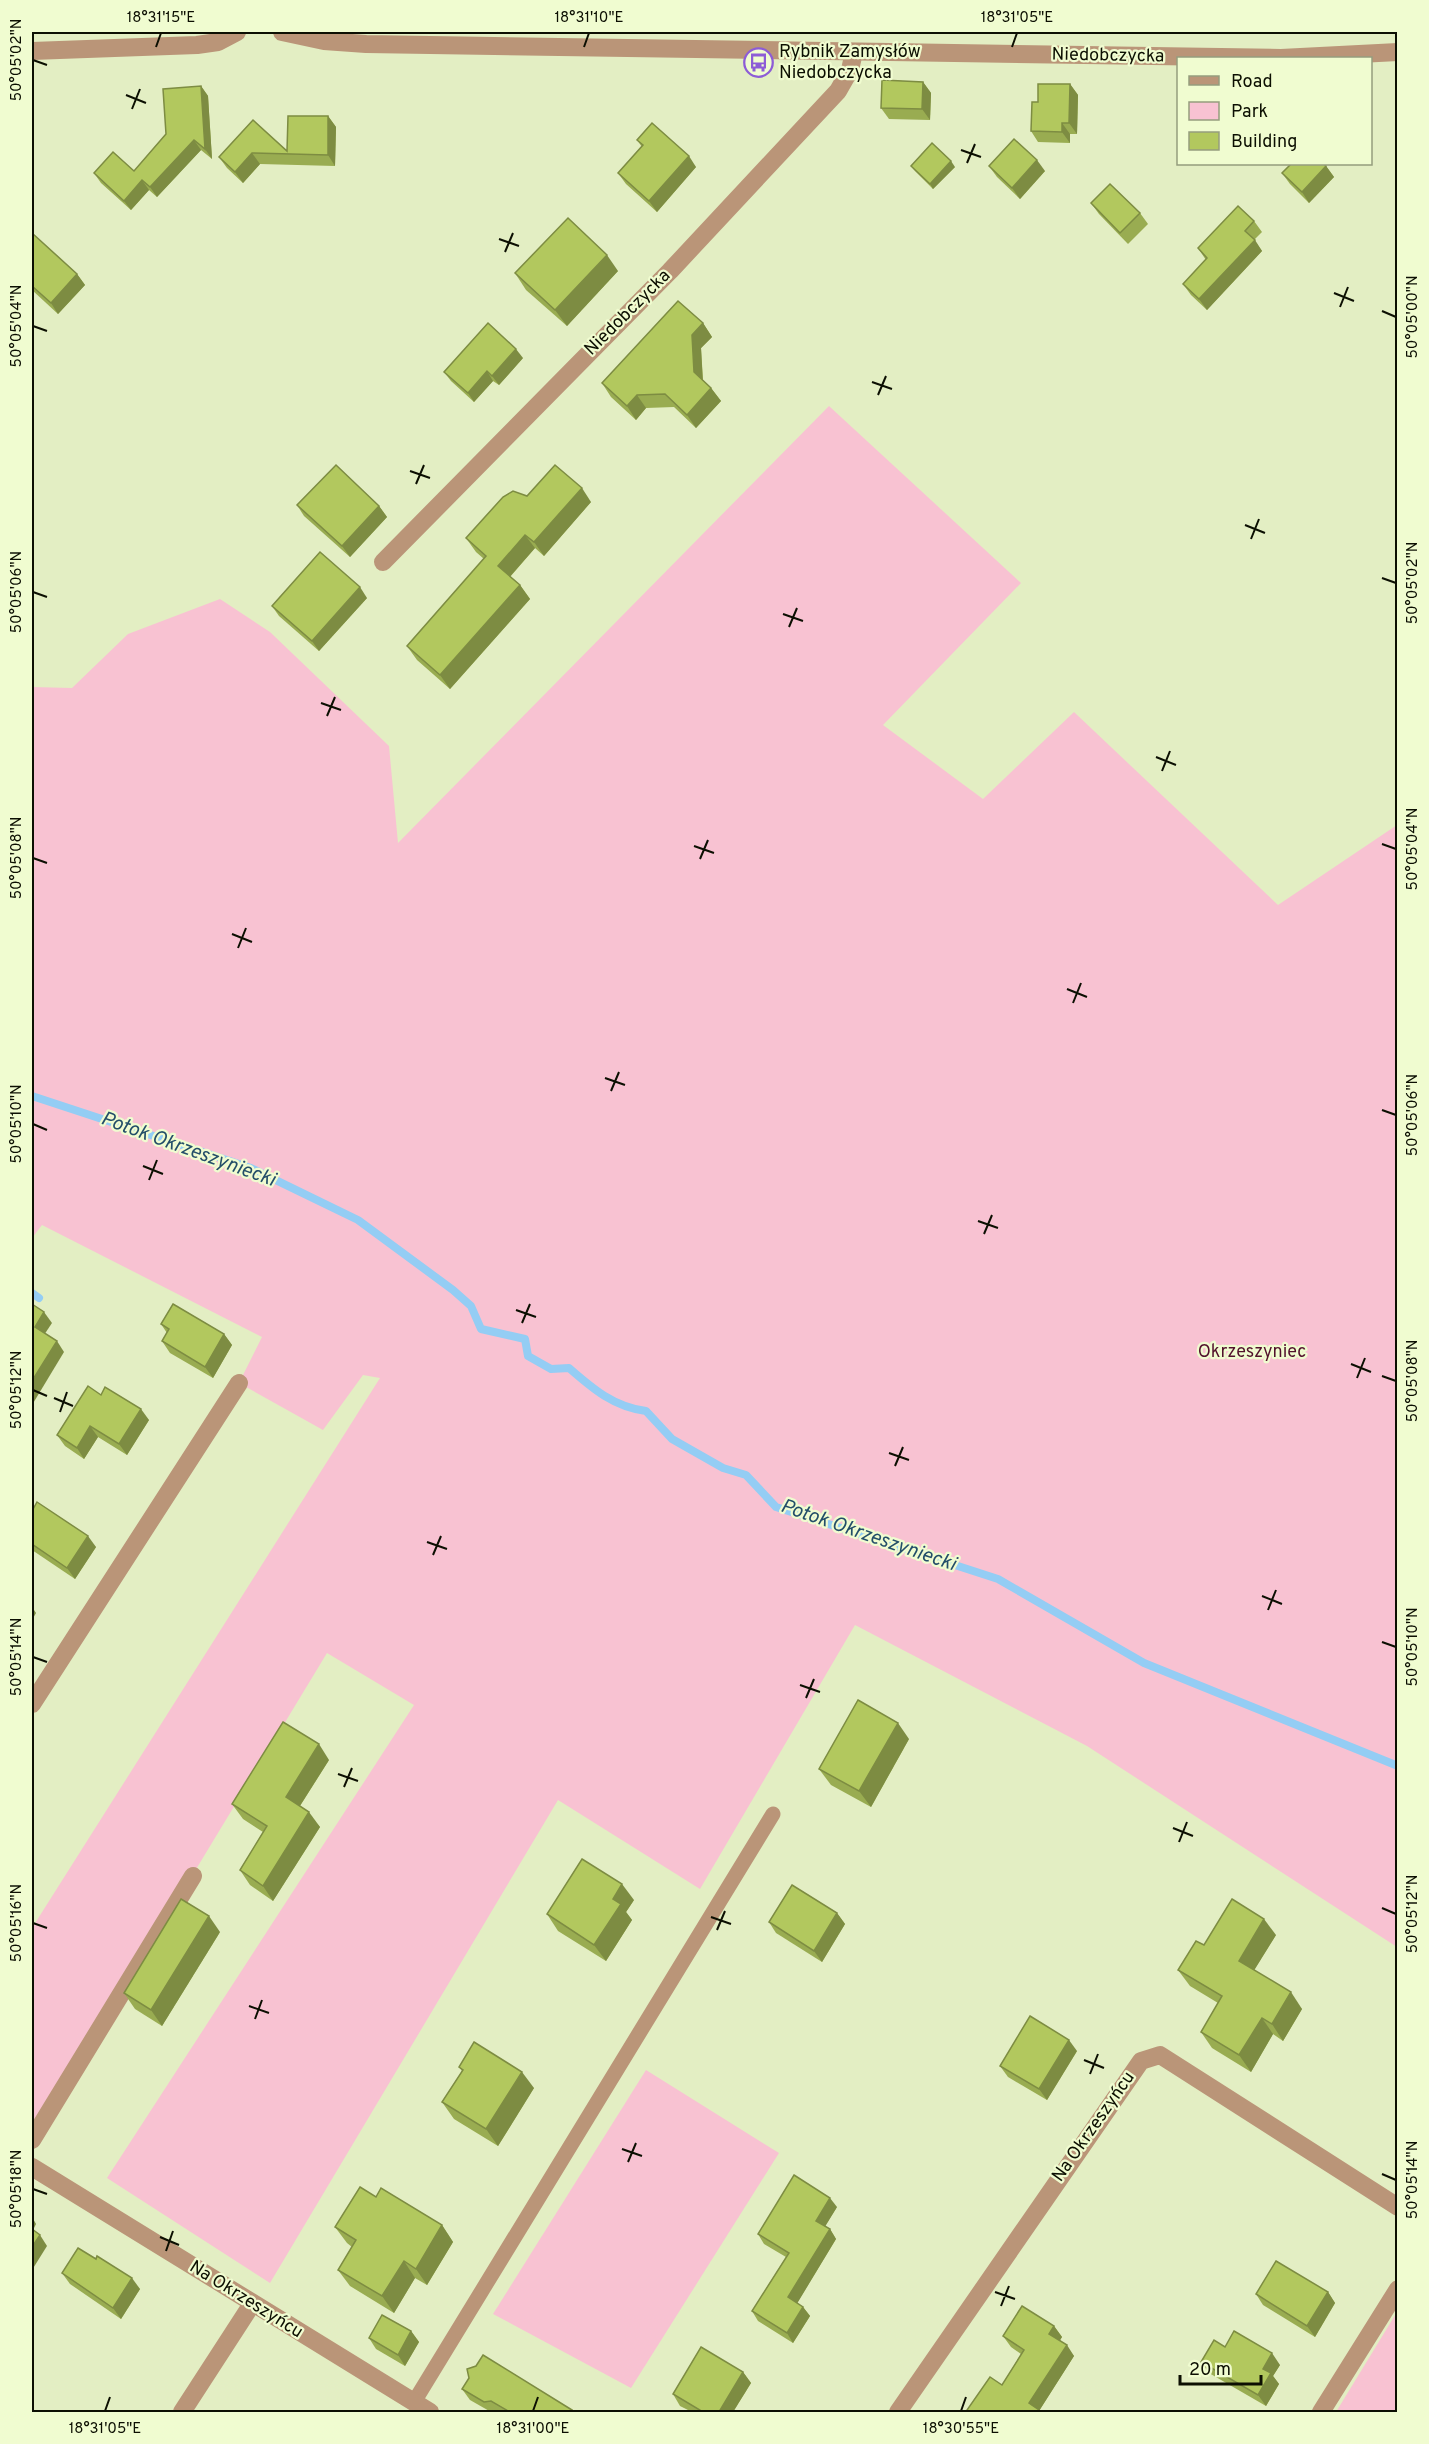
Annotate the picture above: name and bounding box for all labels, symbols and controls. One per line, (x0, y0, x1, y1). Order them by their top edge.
text: 18°31'15"E (127, 9, 195, 28)
text: 18°31'10"E (555, 9, 623, 28)
text: 18°31'05"E (981, 9, 1053, 28)
text: 50°05'02"N (8, 19, 27, 101)
place label: Rybnik Zamysłów Niedobczycka (779, 41, 921, 85)
street label: Niedobczycka (1051, 44, 1165, 68)
bus stop icon: Rybnik Zamysłów Niedobczycka (742, 46, 774, 78)
legend (1177, 57, 1372, 165)
text: Road (1231, 71, 1273, 94)
text: Park (1231, 101, 1268, 124)
text: Building (1231, 131, 1297, 154)
street label: Niedobczycka (580, 265, 676, 361)
text: 50°05'00"N (1404, 275, 1423, 359)
text: 50°05'04"N (8, 285, 27, 367)
text: 50°05'02"N (1404, 542, 1423, 624)
text: 50°05'06"N (8, 551, 27, 633)
text: 50°05'04"N (1404, 808, 1423, 890)
text: 50°05'08"N (8, 817, 27, 899)
text: 50°05'06"N (1404, 1074, 1423, 1156)
text: 50°05'10"N (8, 1084, 27, 1164)
water label: Potok Okrzeszyniecki (97, 1106, 280, 1194)
text: 50°05'08"N (1404, 1340, 1423, 1422)
park label: Okrzeszyniec (1198, 1341, 1306, 1364)
text: 50°05'12"N (8, 1351, 27, 1429)
water label: Potok Okrzeszyniecki (777, 1494, 960, 1579)
text: 50°05'10"N (1404, 1607, 1423, 1687)
text: 50°05'14"N (8, 1618, 27, 1696)
text: 50°05'12"N (1404, 1875, 1423, 1953)
text: 50°05'16"N (8, 1884, 27, 1962)
street label: Na Okrzeszyńcu (1047, 2067, 1141, 2187)
text: 50°05'14"N (1404, 2141, 1423, 2219)
text: 50°05'18"N (8, 2150, 27, 2228)
street label: Na Okrzeszyńcu (185, 2256, 307, 2344)
scale bar (1180, 2348, 1261, 2386)
text: 20 m (1189, 2359, 1231, 2382)
text: 18°31'05"E (69, 2420, 141, 2439)
text: 18°31'00"E (497, 2420, 569, 2439)
text: 18°30'55"E (923, 2420, 999, 2439)

